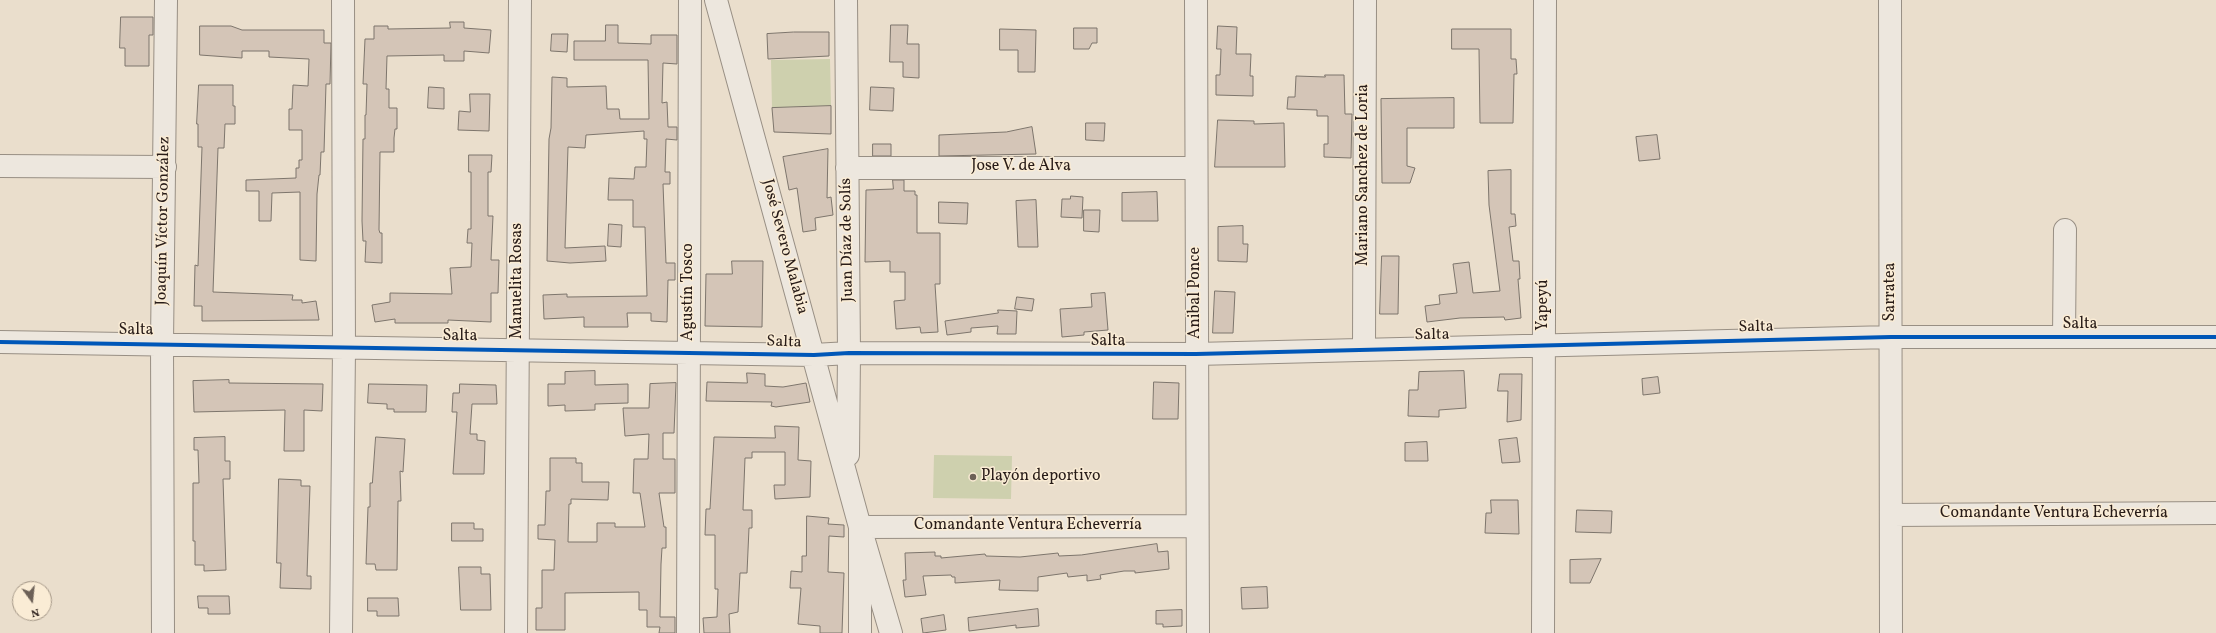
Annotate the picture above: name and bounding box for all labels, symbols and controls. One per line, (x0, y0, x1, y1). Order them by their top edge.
street label: Mariano Sanchez de Loria (1354, 84, 1374, 266)
street label: Joaquín Víctor González (153, 136, 175, 306)
street label: Jose V. de Alva (971, 157, 1071, 177)
street label: José Severo Malabia (757, 177, 811, 317)
street label: Juan Díaz de Solís (837, 178, 859, 302)
street label: Manuelita Rosas (508, 223, 528, 339)
street label: Agustín Tosco (679, 243, 699, 341)
street label: Anibal Ponce (1186, 247, 1206, 339)
street label: Sarratea (1881, 263, 1901, 321)
street label: Yapeyú (1534, 279, 1554, 331)
street label: Salta (2062, 315, 2098, 335)
street label: Salta (1738, 318, 1774, 338)
street label: Salta (118, 321, 154, 341)
street label: Salta (1414, 326, 1450, 346)
street label: Salta (442, 327, 478, 347)
street label: Salta (1090, 332, 1126, 352)
street label: Salta (766, 333, 802, 353)
place label: Playón deportivo (981, 467, 1101, 487)
marker: Playón deportivo (968, 472, 978, 482)
street label: Comandante Ventura Echeverría (1940, 504, 2168, 524)
street label: Comandante Ventura Echeverría (914, 516, 1142, 536)
north arrow (12, 581, 52, 621)
text: N (29, 604, 41, 620)

